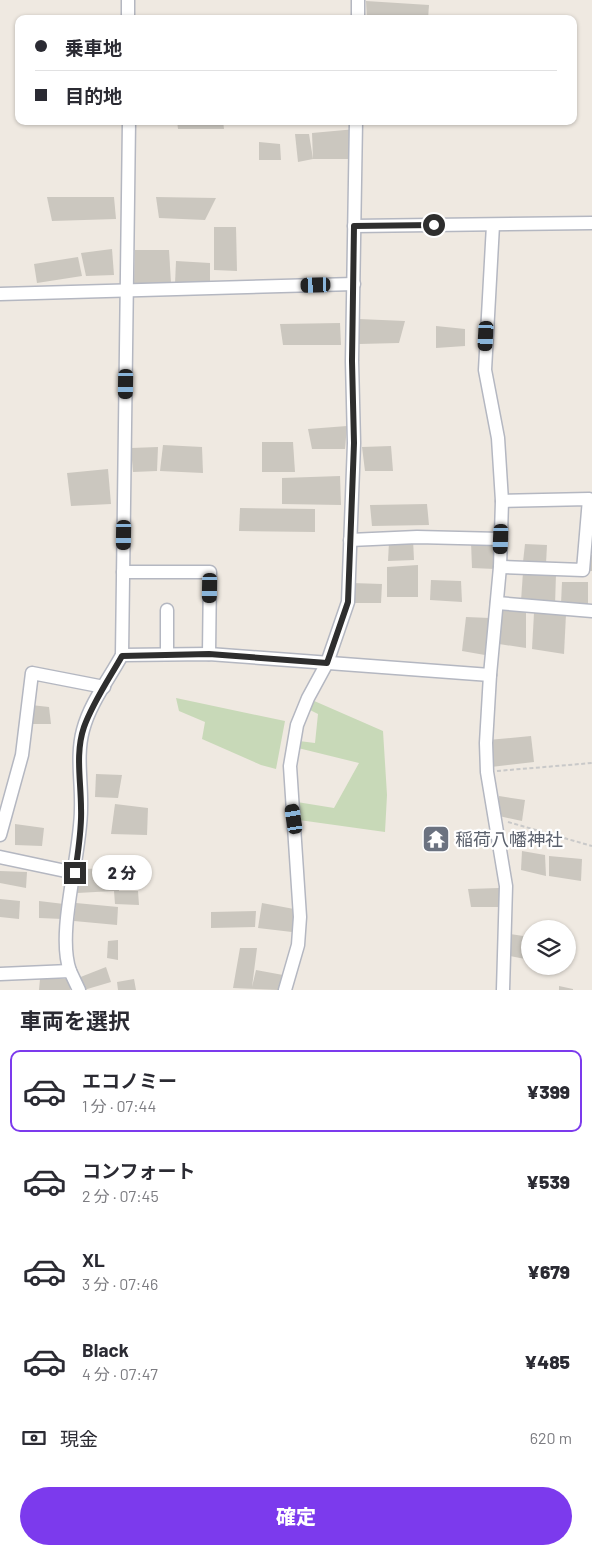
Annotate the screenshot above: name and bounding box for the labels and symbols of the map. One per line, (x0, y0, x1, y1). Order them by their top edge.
route start (423, 214, 445, 236)
car (300, 277, 331, 293)
car (477, 321, 494, 351)
car (118, 369, 133, 399)
car (116, 520, 131, 550)
car (492, 524, 509, 554)
car (202, 573, 217, 603)
car (284, 803, 303, 835)
temple icon: 稲荷八幡神社 (421, 824, 451, 854)
place label: 稲荷八幡神社 (455, 828, 563, 850)
callout: 2 分 (92, 856, 152, 890)
route end (64, 862, 86, 884)

